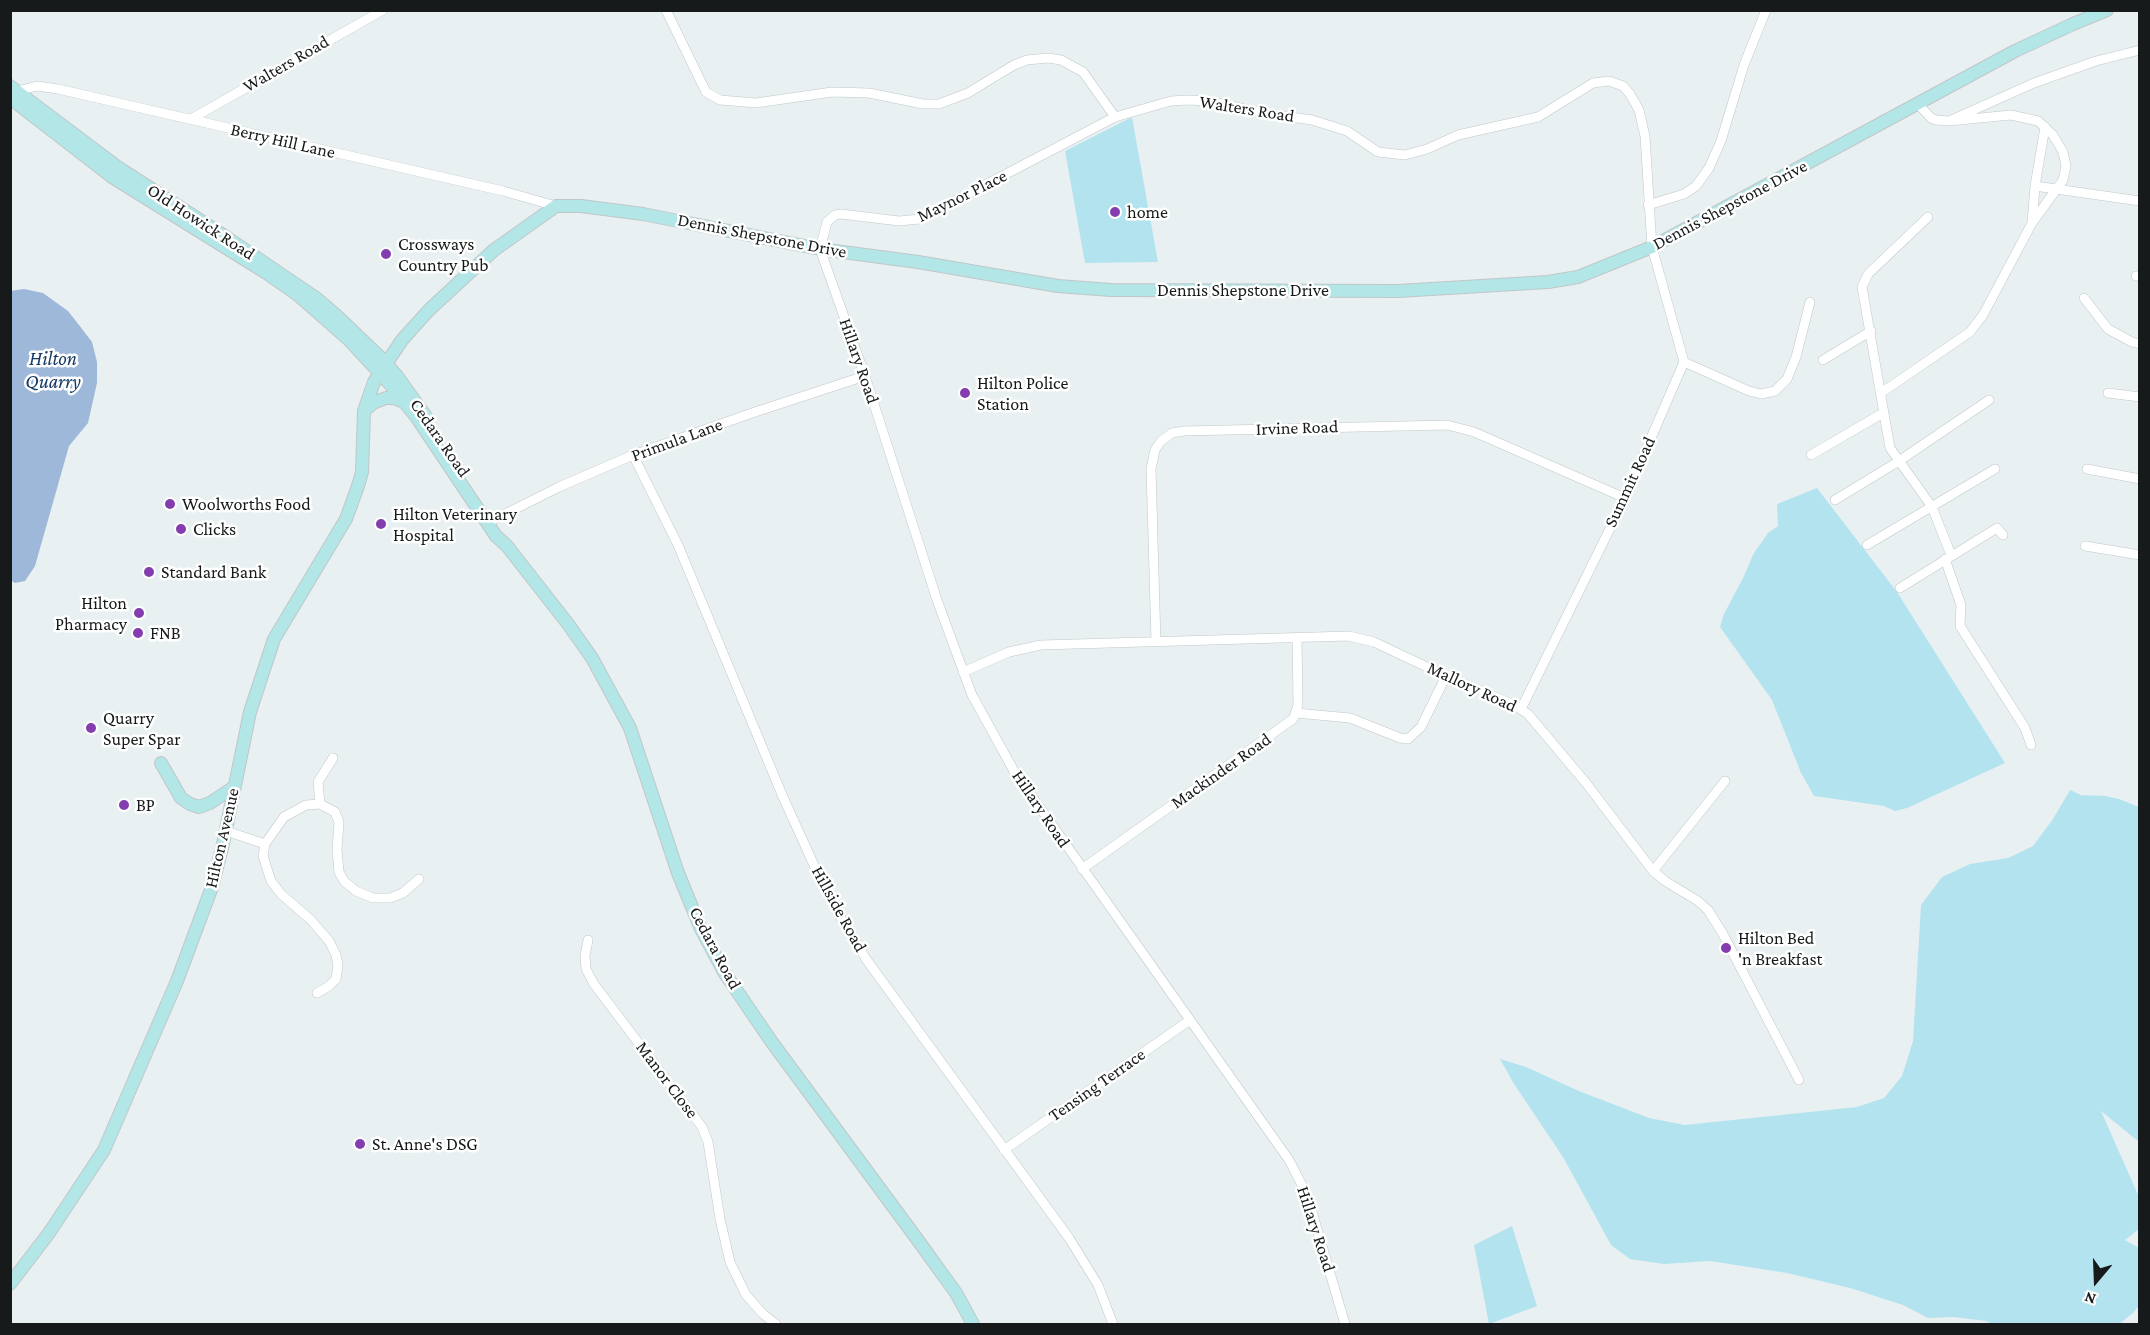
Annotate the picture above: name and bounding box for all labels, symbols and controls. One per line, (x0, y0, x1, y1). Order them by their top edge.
street label: Walters Road (239, 31, 333, 97)
street label: Walters Road (1198, 91, 1296, 127)
street label: Berry Hill Lane (229, 118, 337, 164)
street label: Dennis Shepstone Drive (1649, 155, 1811, 255)
street label: Maynor Place (914, 165, 1010, 227)
street label: Old Howick Road (143, 179, 259, 265)
place label: home (1127, 201, 1168, 223)
marker: home (1108, 205, 1122, 219)
street label: Dennis Shepstone Drive (676, 209, 848, 263)
place label: Crossways Country Pub (398, 233, 489, 276)
marker: Crossways Country Pub (379, 247, 393, 261)
street label: Dennis Shepstone Drive (1157, 279, 1329, 301)
street label: Hillary Road (834, 315, 884, 407)
water label: Hilton Quarry (25, 347, 81, 394)
place label: Hilton Police Station (977, 372, 1068, 415)
marker: Hilton Police Station (958, 386, 972, 400)
street label: Cedara Road (405, 395, 475, 481)
street label: Primula Lane (628, 414, 726, 466)
street label: Irvine Road (1255, 416, 1339, 440)
street label: Summit Road (1600, 433, 1660, 531)
place label: Woolworths Food (182, 493, 311, 515)
marker: Woolworths Food (163, 497, 177, 511)
place label: Hilton Veterinary Hospital (393, 503, 517, 546)
marker: Hilton Veterinary Hospital (374, 517, 388, 531)
place label: Clicks (193, 518, 236, 540)
marker: Clicks (174, 522, 188, 536)
place label: Standard Bank (161, 561, 266, 583)
marker: Standard Bank (142, 565, 156, 579)
place label: Hilton Pharmacy (55, 592, 127, 634)
marker: Hilton Pharmacy (132, 606, 146, 620)
place label: FNB (150, 622, 181, 644)
marker: FNB (131, 626, 145, 640)
street label: Mallory Road (1424, 657, 1520, 717)
place label: Quarry Super Spar (103, 707, 181, 750)
marker: Quarry Super Spar (84, 721, 98, 735)
street label: Mackinder Road (1167, 729, 1275, 813)
street label: Hillary Road (1007, 766, 1075, 852)
street label: Hilton Avenue (200, 786, 244, 890)
place label: BP (136, 794, 155, 816)
marker: BP (117, 798, 131, 812)
street label: Hillside Road (807, 862, 871, 956)
street label: Cedara Road (684, 903, 746, 993)
place label: Hilton Bed 'n Breakfast (1738, 927, 1823, 970)
marker: Hilton Bed 'n Breakfast (1719, 941, 1733, 955)
street label: Manor Close (631, 1037, 703, 1123)
street label: Tensing Terrace (1044, 1044, 1150, 1126)
place label: St. Anne's DSG (372, 1133, 478, 1155)
marker: St. Anne's DSG (353, 1137, 367, 1151)
street label: Hillary Road (1292, 1183, 1340, 1275)
north arrow (2066, 1251, 2126, 1311)
text: N (2082, 1289, 2098, 1308)

